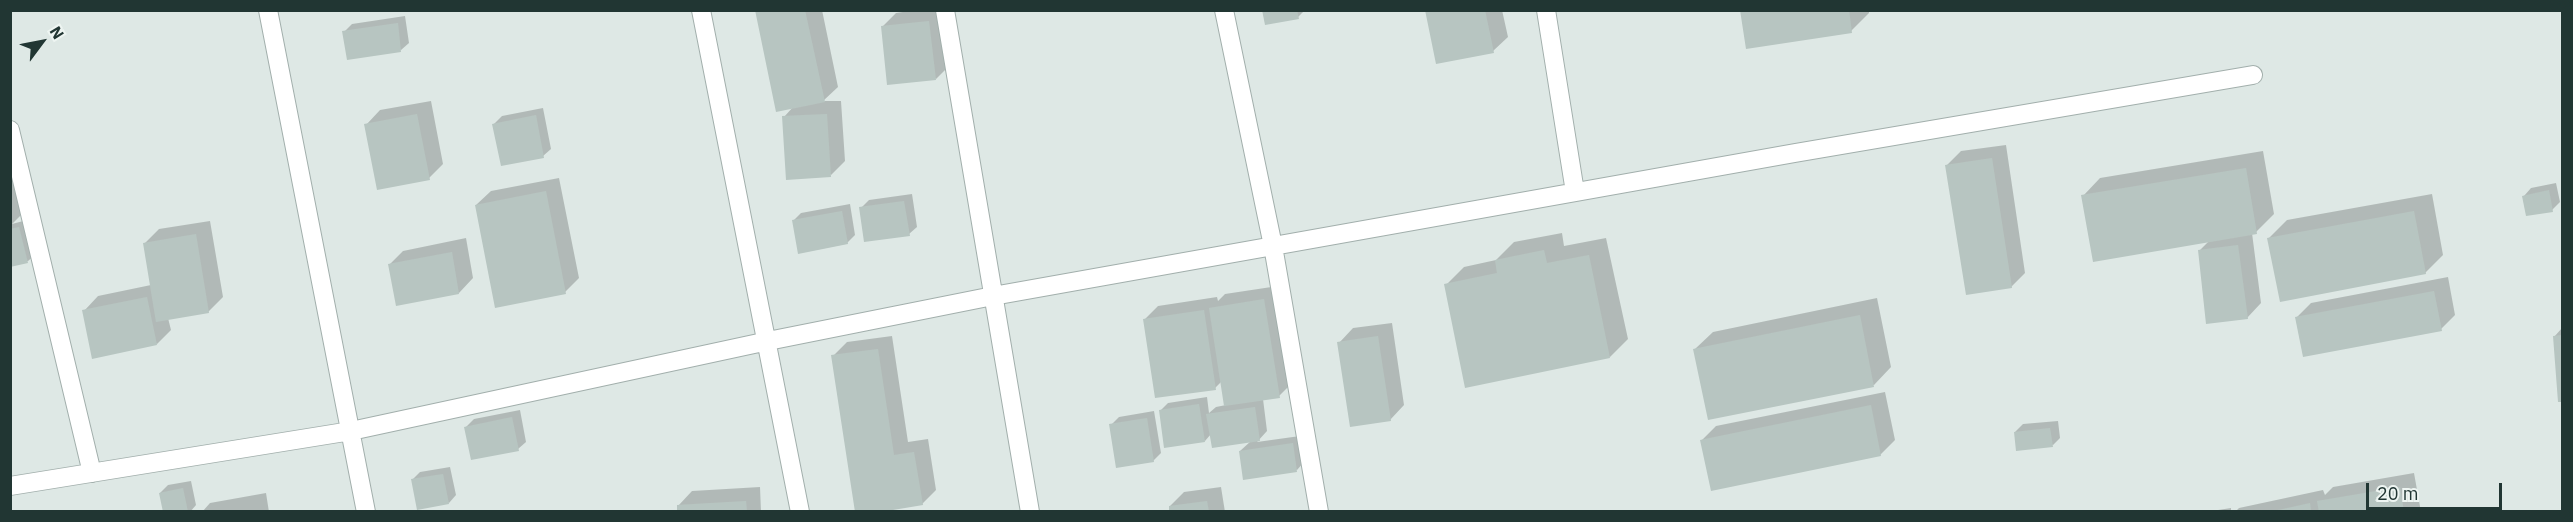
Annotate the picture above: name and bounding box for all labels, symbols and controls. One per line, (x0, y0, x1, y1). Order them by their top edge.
north arrow (12, 12, 72, 72)
text: N (46, 22, 69, 43)
scale bar (2369, 471, 2506, 509)
text: 20 m (2377, 482, 2419, 505)

